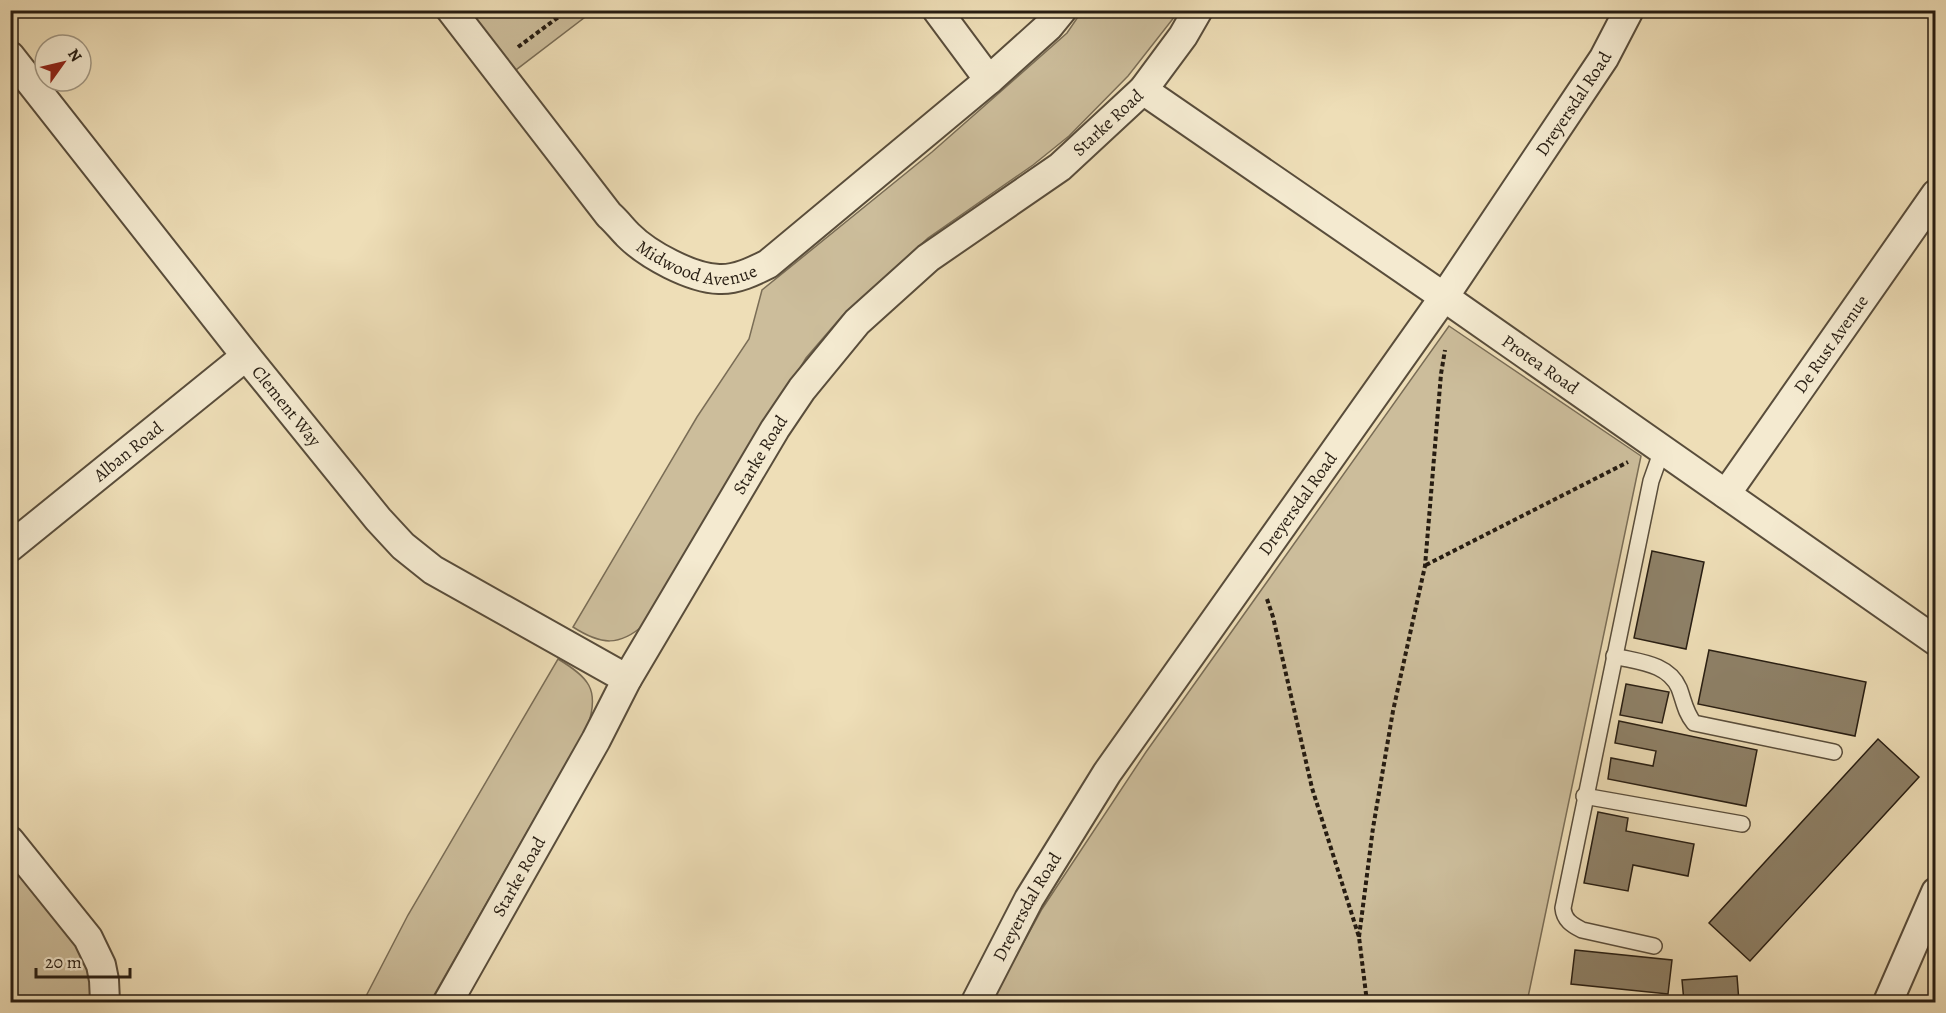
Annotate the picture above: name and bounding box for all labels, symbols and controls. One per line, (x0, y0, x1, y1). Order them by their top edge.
north arrow (33, 33, 93, 93)
text: N (62, 44, 87, 66)
street label: Dreyersdal Road (1530, 47, 1617, 161)
street label: Starke Road (1067, 83, 1149, 162)
street label: Midwood Avenue (631, 235, 761, 291)
street label: De Rust Avenue (1788, 290, 1874, 398)
street label: Protea Road (1497, 329, 1584, 400)
street label: Clement Way (246, 360, 327, 452)
street label: Starke Road (727, 410, 793, 499)
street label: Alban Road (88, 416, 168, 487)
street label: Dreyersdal Road (1253, 447, 1343, 560)
street label: Starke Road (487, 832, 551, 921)
street label: Dreyersdal Road (987, 848, 1067, 965)
scale bar (36, 941, 130, 979)
text: 20 m (45, 950, 82, 974)

